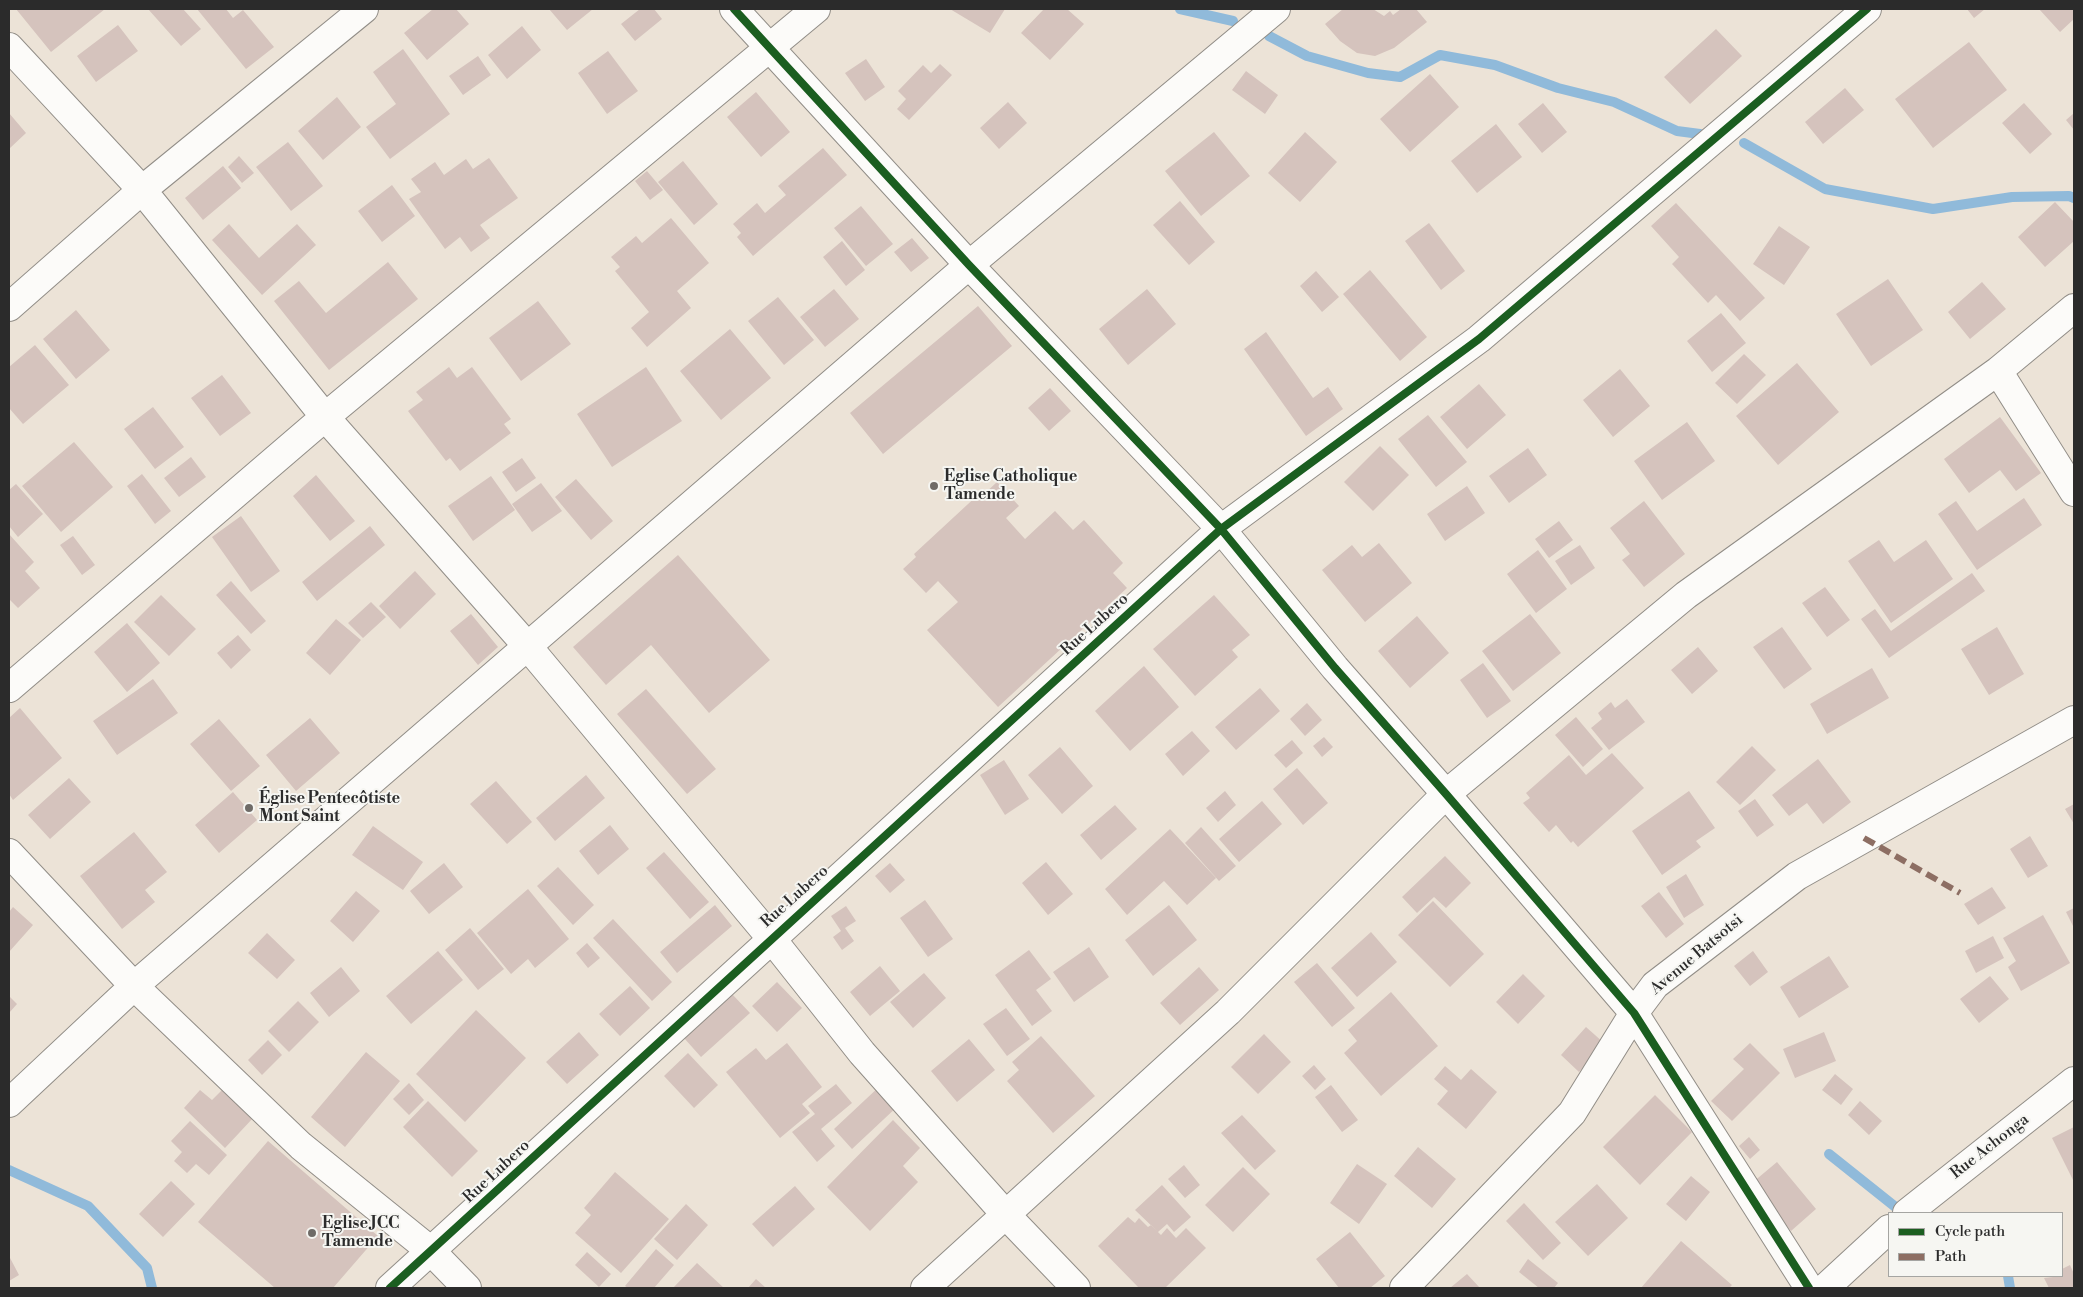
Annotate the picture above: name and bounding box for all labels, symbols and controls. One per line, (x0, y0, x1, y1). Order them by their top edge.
place label: Eglise Catholique Tamende (944, 467, 1077, 505)
marker: Eglise Catholique Tamende (928, 480, 940, 492)
street label: Rue Lubero (1057, 590, 1133, 660)
place label: Église Pentecôtiste Mont Saint (259, 789, 400, 827)
marker: Église Pentecôtiste Mont Saint (243, 802, 255, 814)
street label: Rue Lubero (757, 862, 833, 932)
street label: Avenue Batsotsi (1647, 911, 1747, 999)
street label: Rue Achonga (1947, 1110, 2033, 1184)
street label: Rue Lubero (460, 1136, 534, 1208)
legend (1888, 1212, 2063, 1277)
place label: Eglise JCC Tamende (322, 1214, 399, 1252)
text: Cycle path (1935, 1222, 2005, 1241)
marker: Eglise JCC Tamende (306, 1227, 318, 1239)
text: Path (1935, 1247, 1967, 1266)

